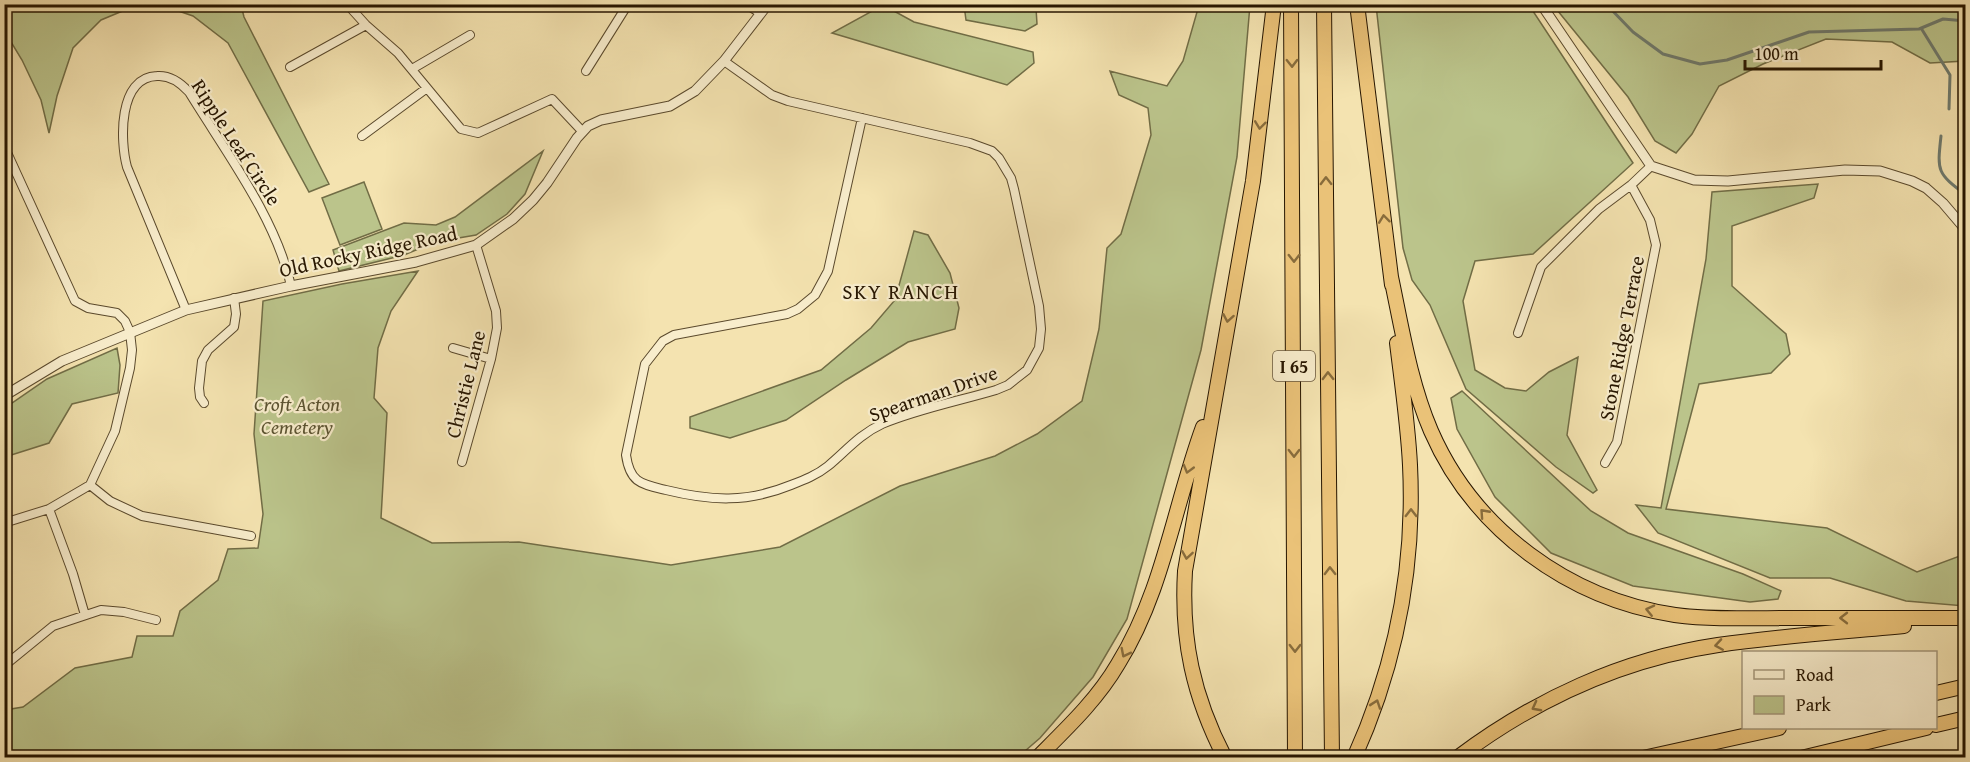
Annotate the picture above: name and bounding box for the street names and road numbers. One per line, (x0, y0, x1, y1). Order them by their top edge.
street label: Ripple Leaf Circle (185, 73, 289, 211)
street label: Old Rocky Ridge Road (276, 218, 460, 284)
street label: Stone Ridge Terrace (1591, 253, 1651, 423)
street label: Christie Lane (438, 327, 492, 441)
road number: I 65 (1273, 351, 1315, 381)
street label: Spearman Drive (865, 357, 1001, 429)

